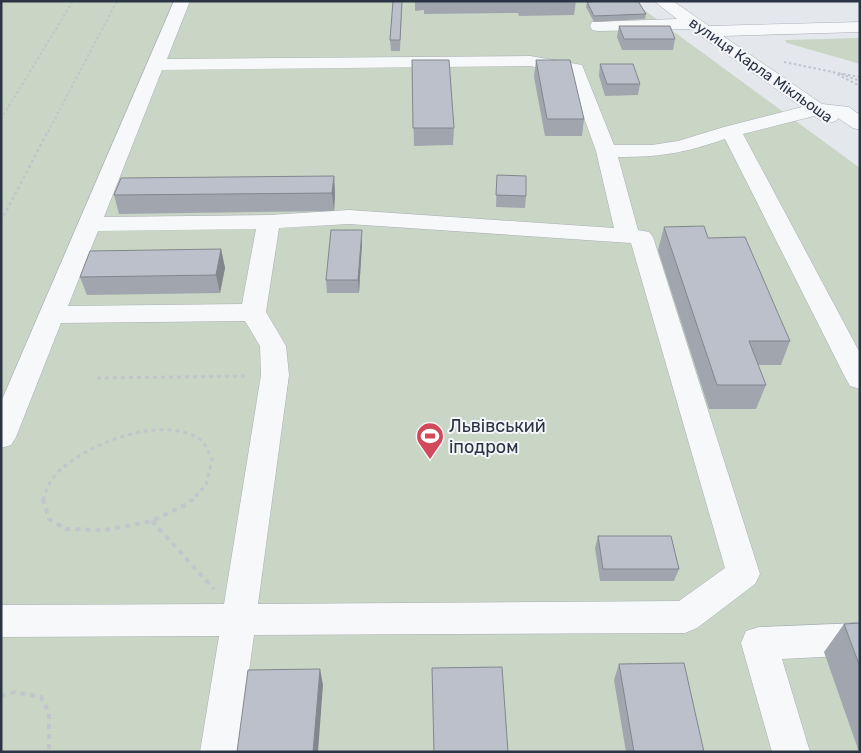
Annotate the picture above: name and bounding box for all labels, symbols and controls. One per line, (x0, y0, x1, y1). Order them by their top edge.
street label: вулиця Карла Мікльоша (686, 14, 836, 126)
place label: Львівський іподром (449, 415, 546, 458)
sports icon: Львівський іподром (415, 421, 445, 460)

